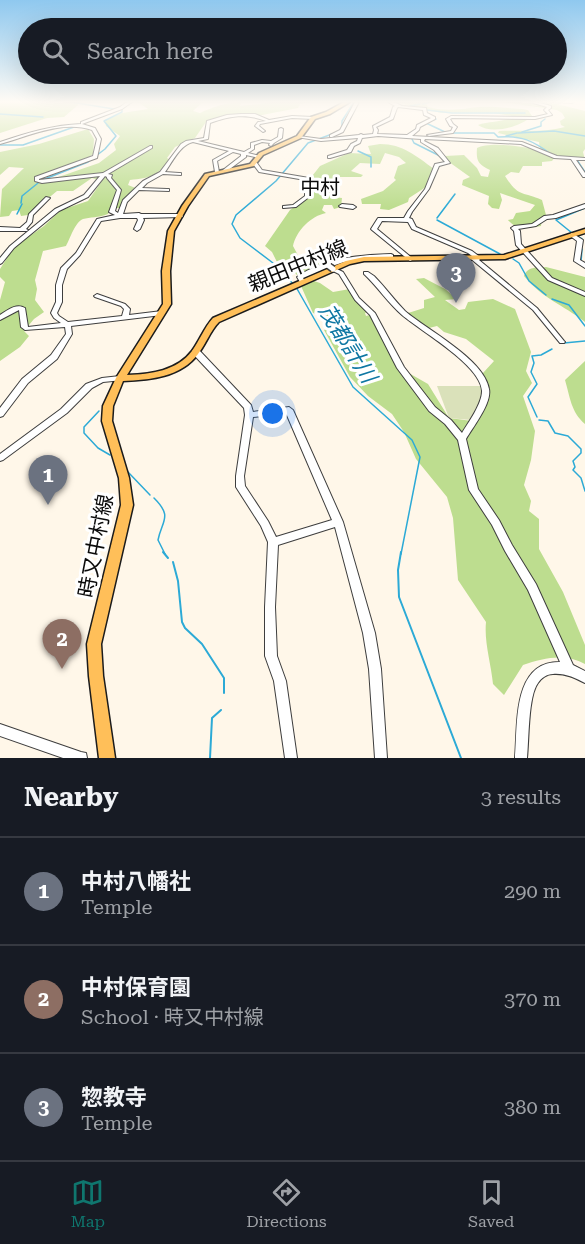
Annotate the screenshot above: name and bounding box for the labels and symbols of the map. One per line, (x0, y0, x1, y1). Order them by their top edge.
district label: 中村 (300, 175, 340, 199)
street label: 親田中村線 (245, 235, 351, 297)
pin: 3 (436, 254, 476, 303)
water label: 茂都計川 (314, 299, 383, 389)
your location (258, 399, 287, 428)
pin: 1 (28, 456, 68, 505)
street label: 時又中村線 (74, 492, 118, 600)
pin: 2 (42, 620, 82, 669)

